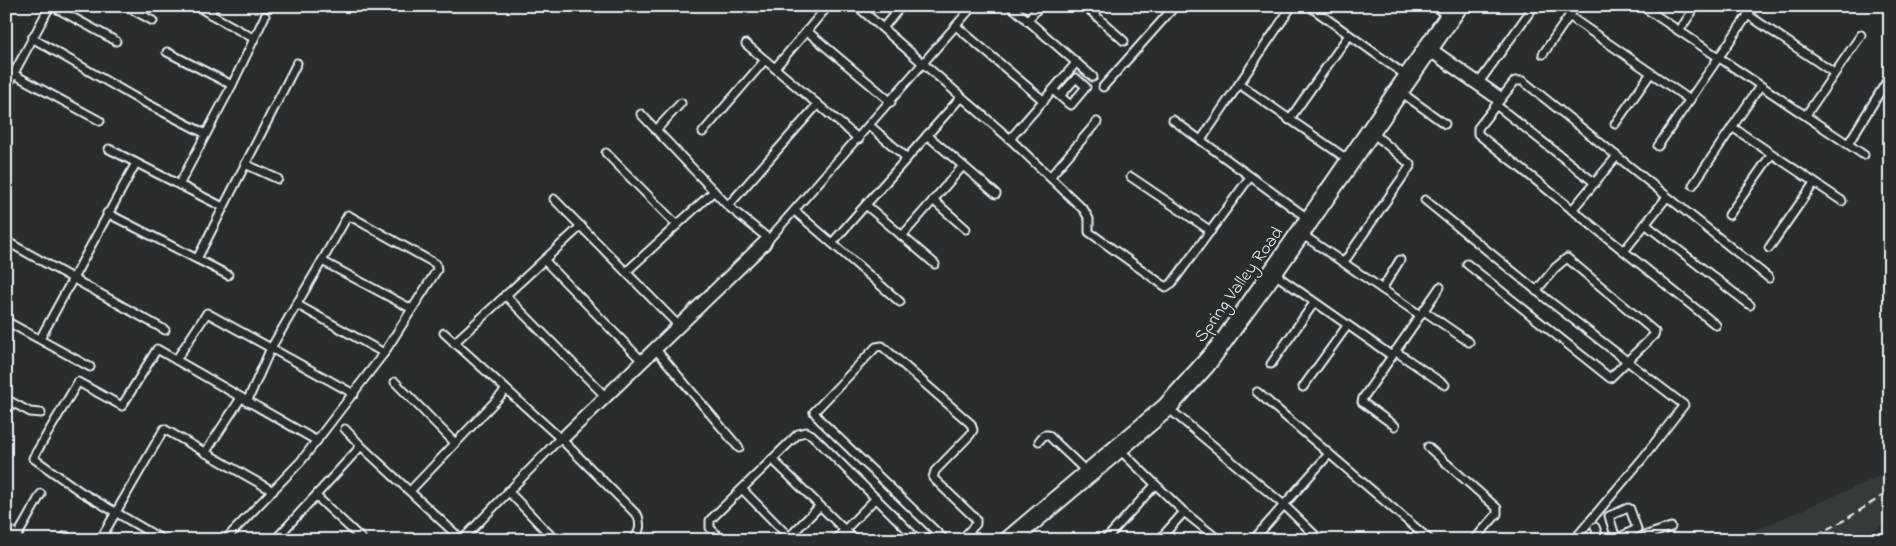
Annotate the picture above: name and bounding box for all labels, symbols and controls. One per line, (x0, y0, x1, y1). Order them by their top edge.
street label: Spring Valley Road (1189, 222, 1291, 349)

